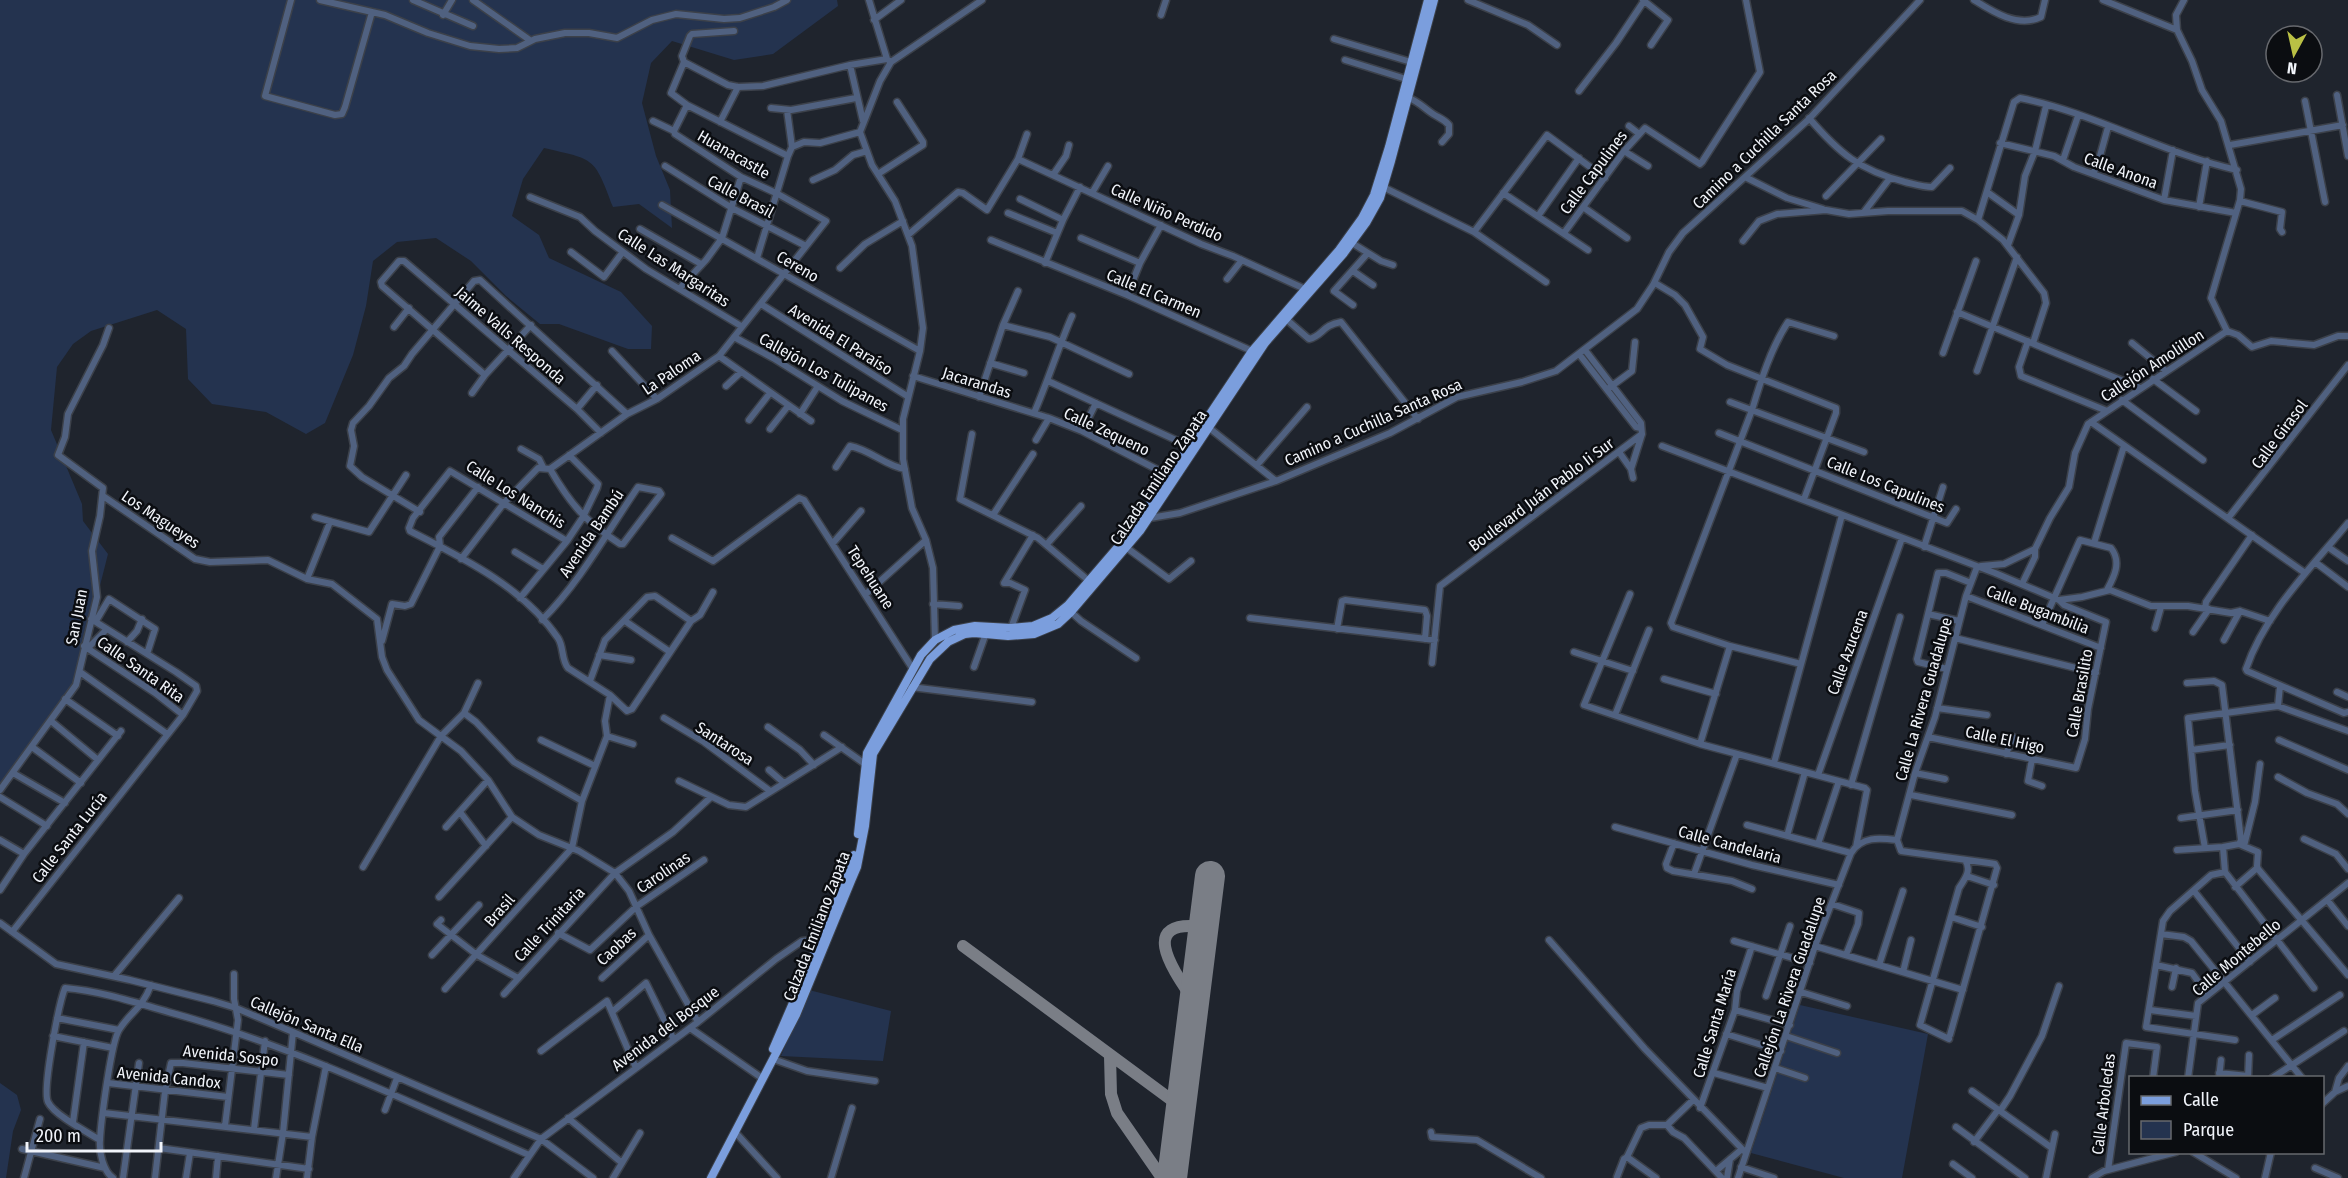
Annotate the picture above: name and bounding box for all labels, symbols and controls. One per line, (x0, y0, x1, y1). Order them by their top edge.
north arrow (2264, 24, 2324, 84)
text: N (2286, 58, 2298, 78)
street label: Camino a Cuchilla Santa Rosa (1689, 66, 1840, 213)
street label: Huanacastle (694, 126, 773, 183)
street label: Calle Capulines (1556, 127, 1631, 218)
street label: Calle Anona (2081, 148, 2161, 193)
street label: Calle Brasil (704, 171, 777, 222)
street label: Calle Niño Perdido (1108, 179, 1226, 246)
street label: Calle Las Margaritas (614, 224, 734, 311)
street label: Cereno (773, 247, 822, 286)
street label: Calle El Carmen (1104, 265, 1204, 322)
street label: Jaime Valls Responda (452, 282, 570, 388)
street label: Avenida El Paraíso (785, 300, 896, 379)
street label: Callejón Amolillon (2097, 325, 2207, 406)
street label: Callejón Los Tulipanes (756, 329, 892, 416)
street label: La Paloma (638, 346, 704, 399)
street label: Jacarandas (940, 363, 1014, 402)
street label: Camino a Cuchilla Santa Rosa (1282, 375, 1465, 470)
street label: Calle Girasol (2247, 396, 2311, 472)
street label: Calle Zequeno (1061, 403, 1153, 460)
street label: Calzada Emiliano Zapata (1106, 406, 1211, 548)
street label: Boulevard Juán Pablo Ii Sur (1465, 433, 1618, 555)
street label: Calle Los Capulines (1824, 452, 1948, 517)
street label: Calle Los Nanchis (463, 456, 569, 533)
street label: Los Magueyes (118, 486, 204, 553)
street label: Avenida Bambú (555, 486, 628, 581)
street label: Tepehuane (843, 542, 898, 613)
street label: Calle Bugambilia (1984, 581, 2092, 638)
street label: San Juan (62, 587, 91, 647)
street label: Calle Azucena (1823, 607, 1872, 697)
street label: Calle La Rivera Guadalupe (1891, 615, 1956, 783)
street label: Calle Santa Rita (93, 632, 188, 707)
street label: Calle Brasilito (2062, 647, 2097, 739)
street label: Santarosa (692, 718, 757, 769)
street label: Calle El Higo (1964, 722, 2046, 757)
street label: Calle Santa Lucía (28, 788, 111, 887)
street label: Calle Candelaria (1676, 822, 1784, 867)
street label: Carolinas (633, 847, 694, 897)
street label: Calzada Emiliano Zapata (779, 848, 854, 1004)
street label: Calle Trinitaria (510, 883, 589, 966)
street label: Brasil (480, 890, 519, 930)
street label: Callejón La Rivera Guadalupe (1750, 894, 1829, 1080)
street label: Calle Montebello (2188, 915, 2285, 1000)
street label: Caobas (593, 923, 640, 969)
street label: Calle Santa María (1689, 966, 1740, 1080)
street label: Avenida del Bosque (608, 982, 723, 1075)
street label: Callejón Santa Ella (247, 992, 366, 1057)
street label: Avenida Sospo (182, 1041, 280, 1070)
street label: Calle Arboledas (2088, 1052, 2119, 1156)
street label: Avenida Candox (116, 1063, 222, 1092)
legend (2129, 1076, 2324, 1154)
text: Calle (2183, 1089, 2219, 1111)
scale bar (27, 1115, 160, 1153)
text: Parque (2183, 1119, 2234, 1141)
text: 200 m (36, 1125, 81, 1147)

